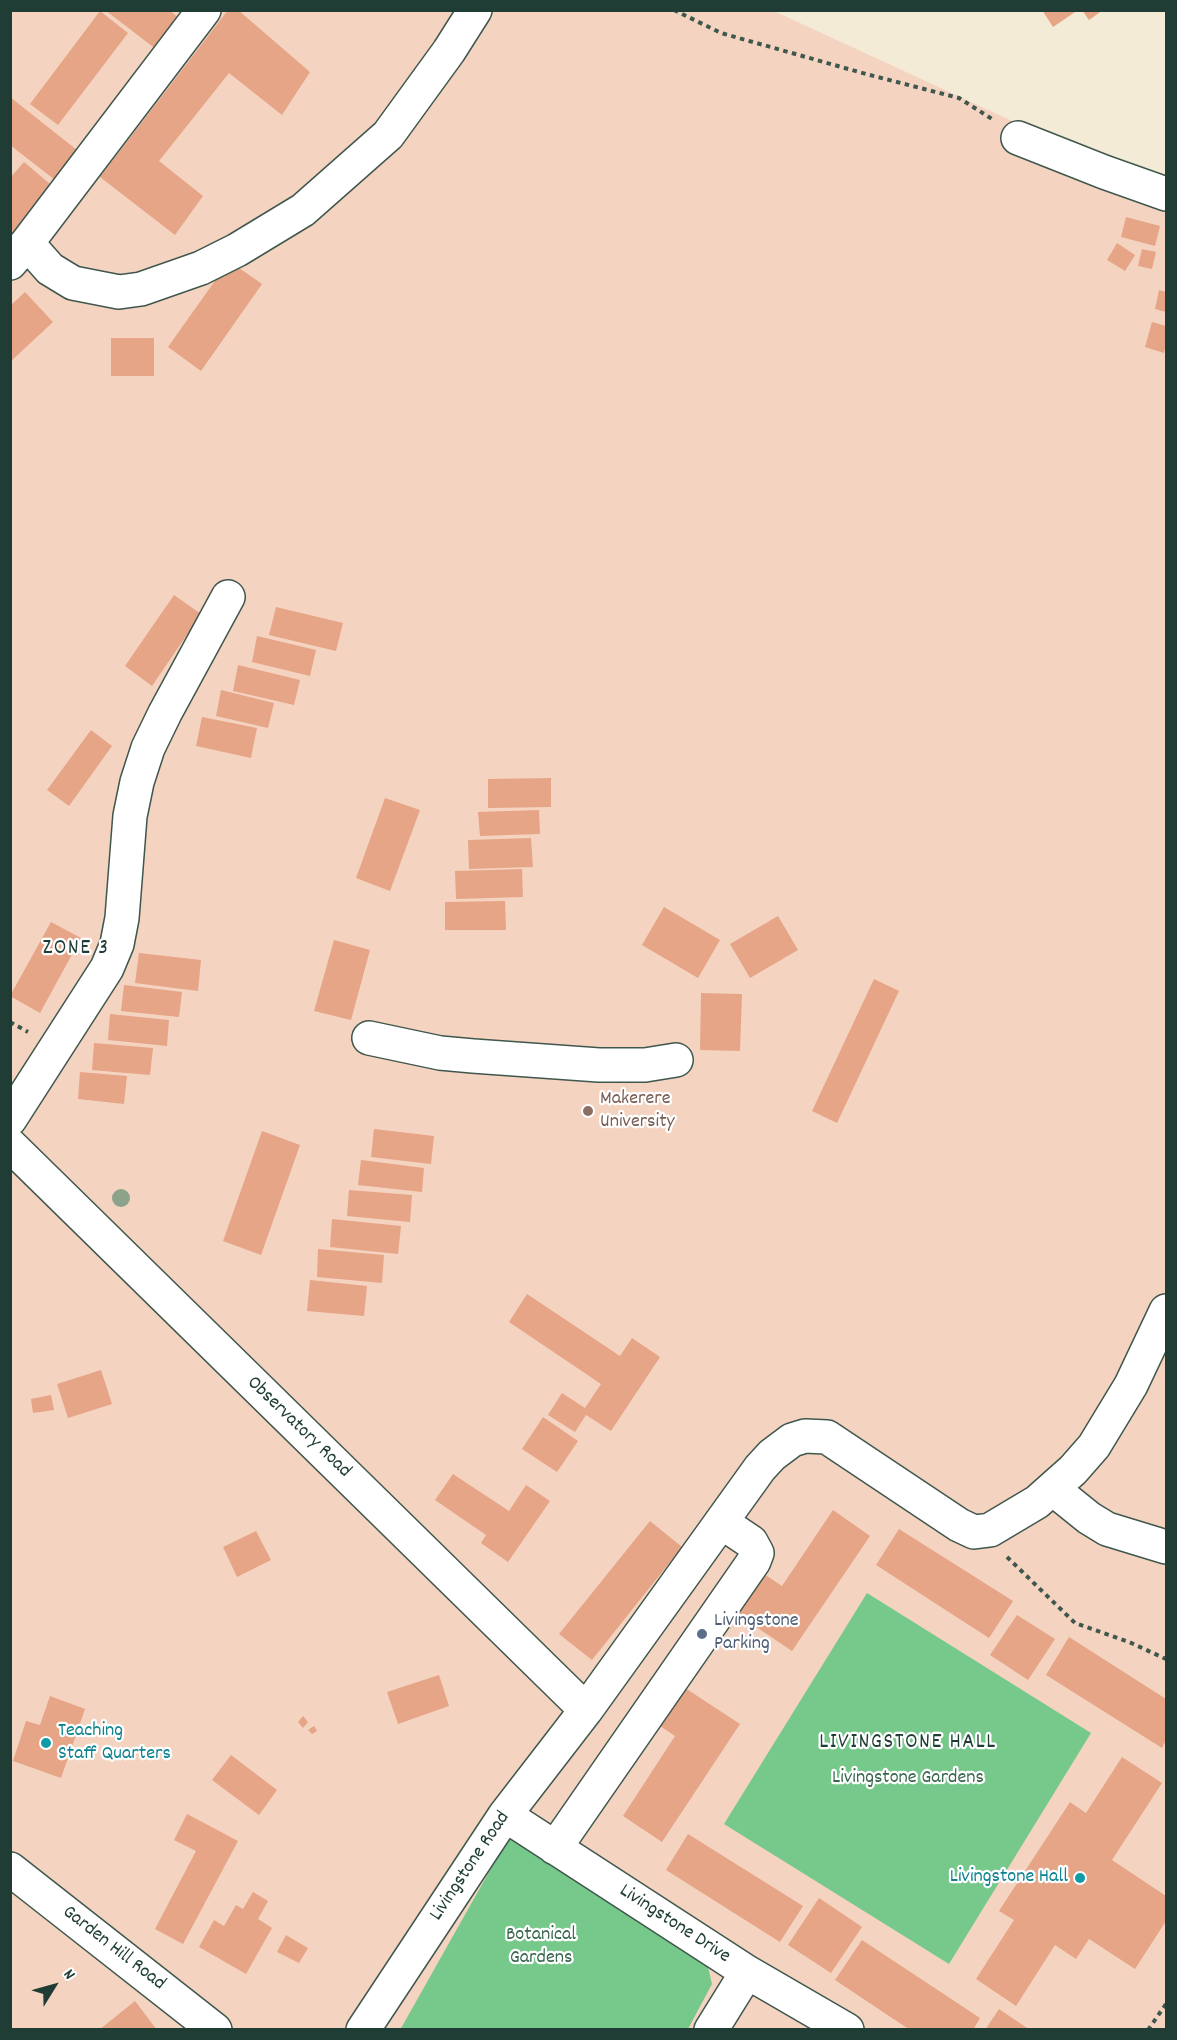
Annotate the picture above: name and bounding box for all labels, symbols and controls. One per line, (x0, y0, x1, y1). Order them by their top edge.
district label: ZONE 3 (43, 937, 109, 963)
place label: Makerere University (600, 1088, 675, 1135)
marker: Makerere University (581, 1104, 595, 1118)
street label: Observatory Road (241, 1372, 355, 1484)
place label: Livingstone Parking (714, 1610, 799, 1657)
marker: Livingstone Parking (695, 1627, 709, 1641)
place label: Teaching Staff Quarters (58, 1720, 171, 1767)
district label: LIVINGSTONE HALL (819, 1731, 997, 1757)
marker: Teaching Staff Quarters (39, 1736, 53, 1750)
park label: Livingstone Gardens (832, 1767, 984, 1791)
street label: Livingstone Road (426, 1808, 516, 1926)
place label: Livingstone Hall (950, 1866, 1068, 1890)
marker: Livingstone Hall (1073, 1871, 1087, 1885)
street label: Livingstone Drive (614, 1880, 734, 1970)
street label: Garden Hill Road (57, 1901, 169, 1997)
park label: Botanical Gardens (506, 1924, 576, 1971)
north arrow (24, 1956, 84, 2016)
text: N (57, 1965, 80, 1985)

